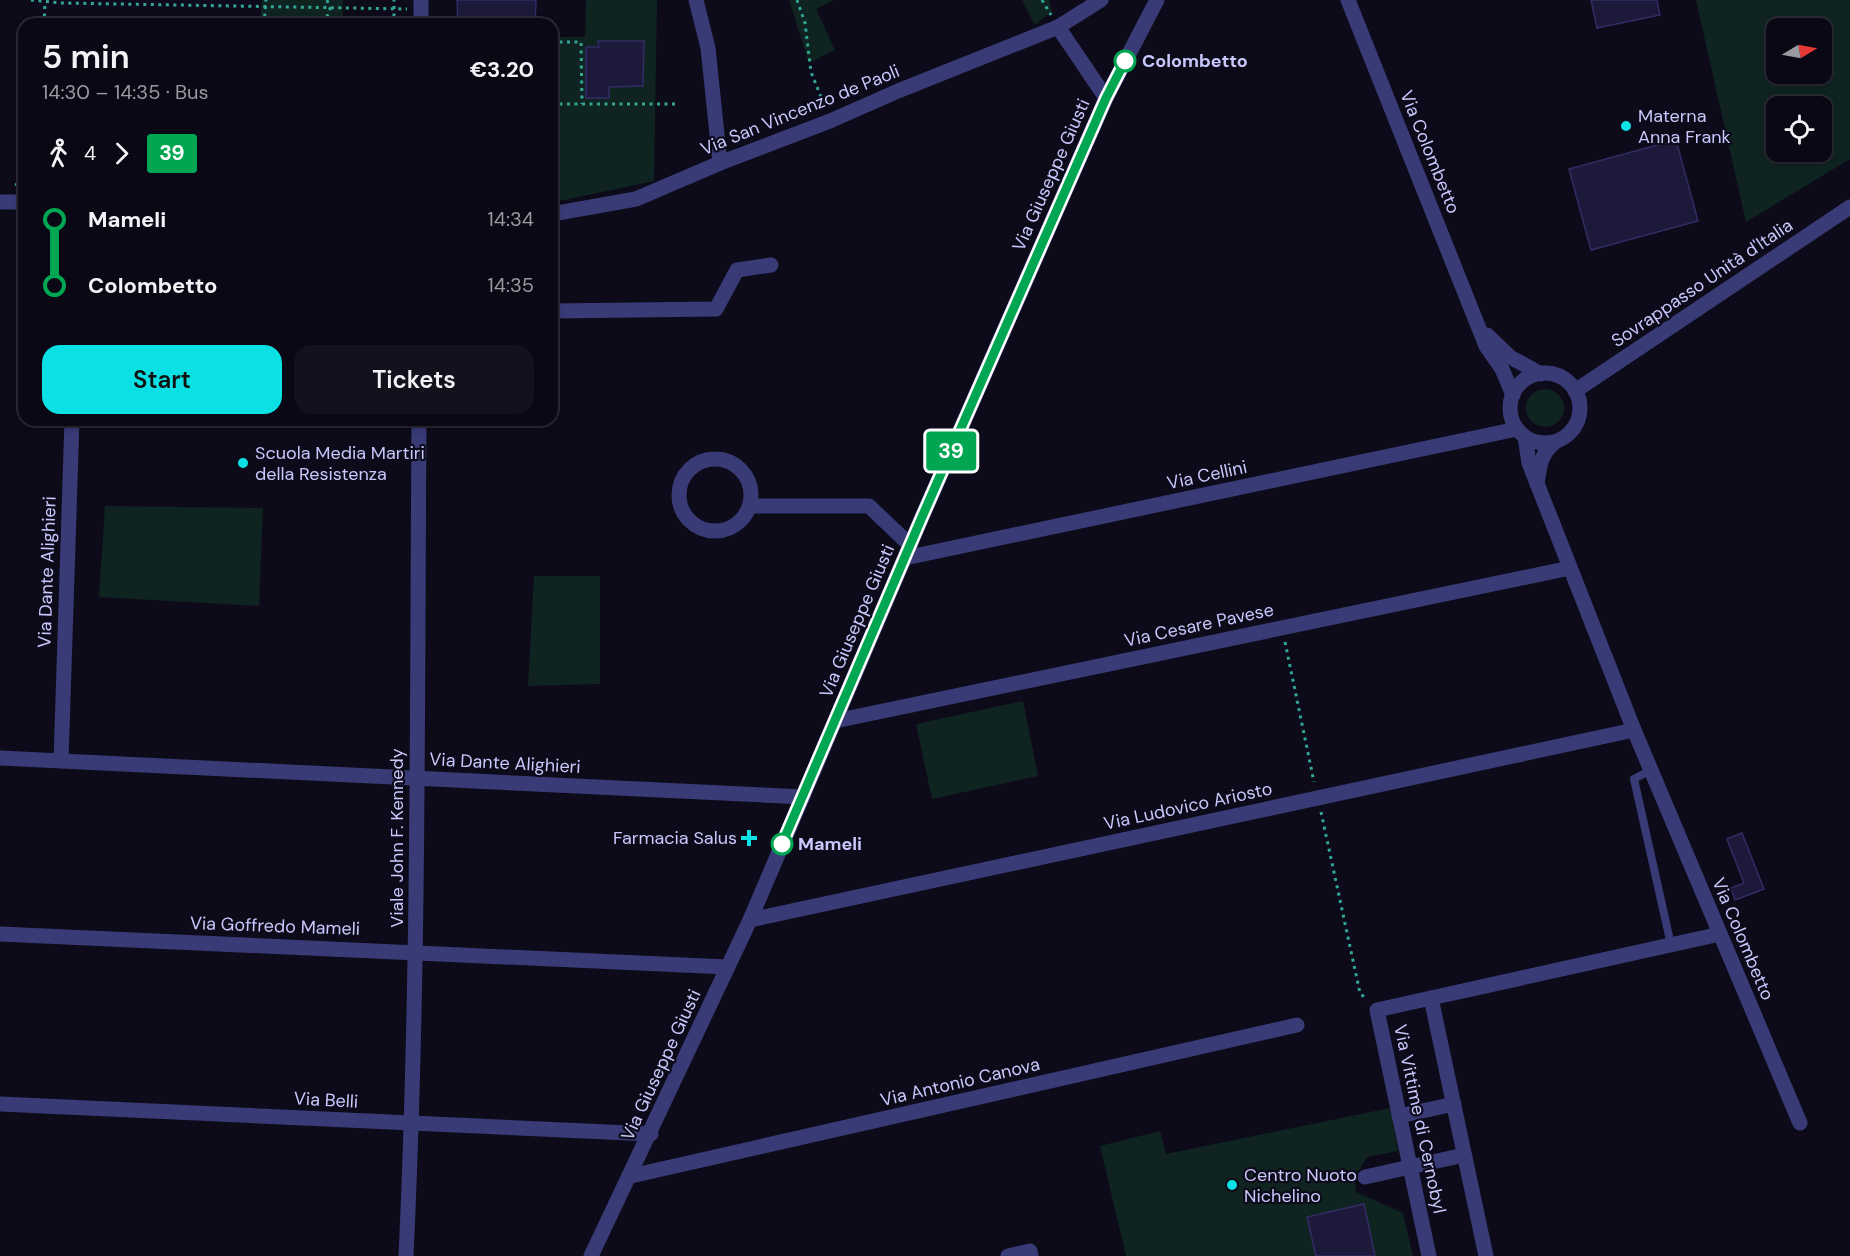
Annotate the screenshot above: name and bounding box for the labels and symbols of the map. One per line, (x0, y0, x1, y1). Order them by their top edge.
north arrow (1766, 18, 1832, 84)
place label: Colombetto (1142, 49, 1248, 73)
marker: Colombetto (1114, 50, 1136, 72)
street label: Via San Vincenzo de Paoli (697, 59, 903, 161)
street label: Via Colombetto (1394, 87, 1466, 217)
street label: Via Giuseppe Giusti (1007, 95, 1095, 255)
place label: Materna Anna Frank (1638, 104, 1731, 149)
marker: Materna Anna Frank (1619, 119, 1633, 133)
street label: Sovrappasso Unità d'Italia (1607, 213, 1797, 353)
line badge: 39 (924, 432, 978, 470)
place label: Scuola Media Martiri della Resistenza (255, 441, 425, 486)
street label: Via Cellini (1165, 455, 1249, 495)
marker: Scuola Media Martiri della Resistenza (236, 456, 250, 470)
street label: Via Dante Alighieri (32, 496, 62, 648)
street label: Via Giuseppe Giusti (814, 541, 900, 701)
street label: Via Cesare Pavese (1122, 597, 1276, 653)
street label: Via Dante Alighieri (429, 747, 581, 779)
street label: Viale John F. Kennedy (385, 748, 409, 928)
street label: Via Ludovico Ariosto (1102, 776, 1274, 836)
place label: Farmacia Salus (613, 826, 737, 850)
marker: Farmacia Salus (742, 831, 756, 845)
place label: Mameli (798, 832, 862, 856)
marker: Mameli (771, 833, 793, 855)
street label: Via Colombetto (1706, 874, 1780, 1004)
street label: Via Goffredo Mameli (189, 911, 361, 941)
street label: Via Giuseppe Giusti (615, 985, 707, 1145)
street label: Via Vittime di Cernobyl (1388, 1022, 1452, 1216)
street label: Via Antonio Canova (878, 1052, 1042, 1112)
street label: Via Belli (293, 1086, 359, 1114)
place label: Centro Nuoto Nichelino (1244, 1163, 1357, 1208)
marker: Centro Nuoto Nichelino (1225, 1178, 1239, 1192)

